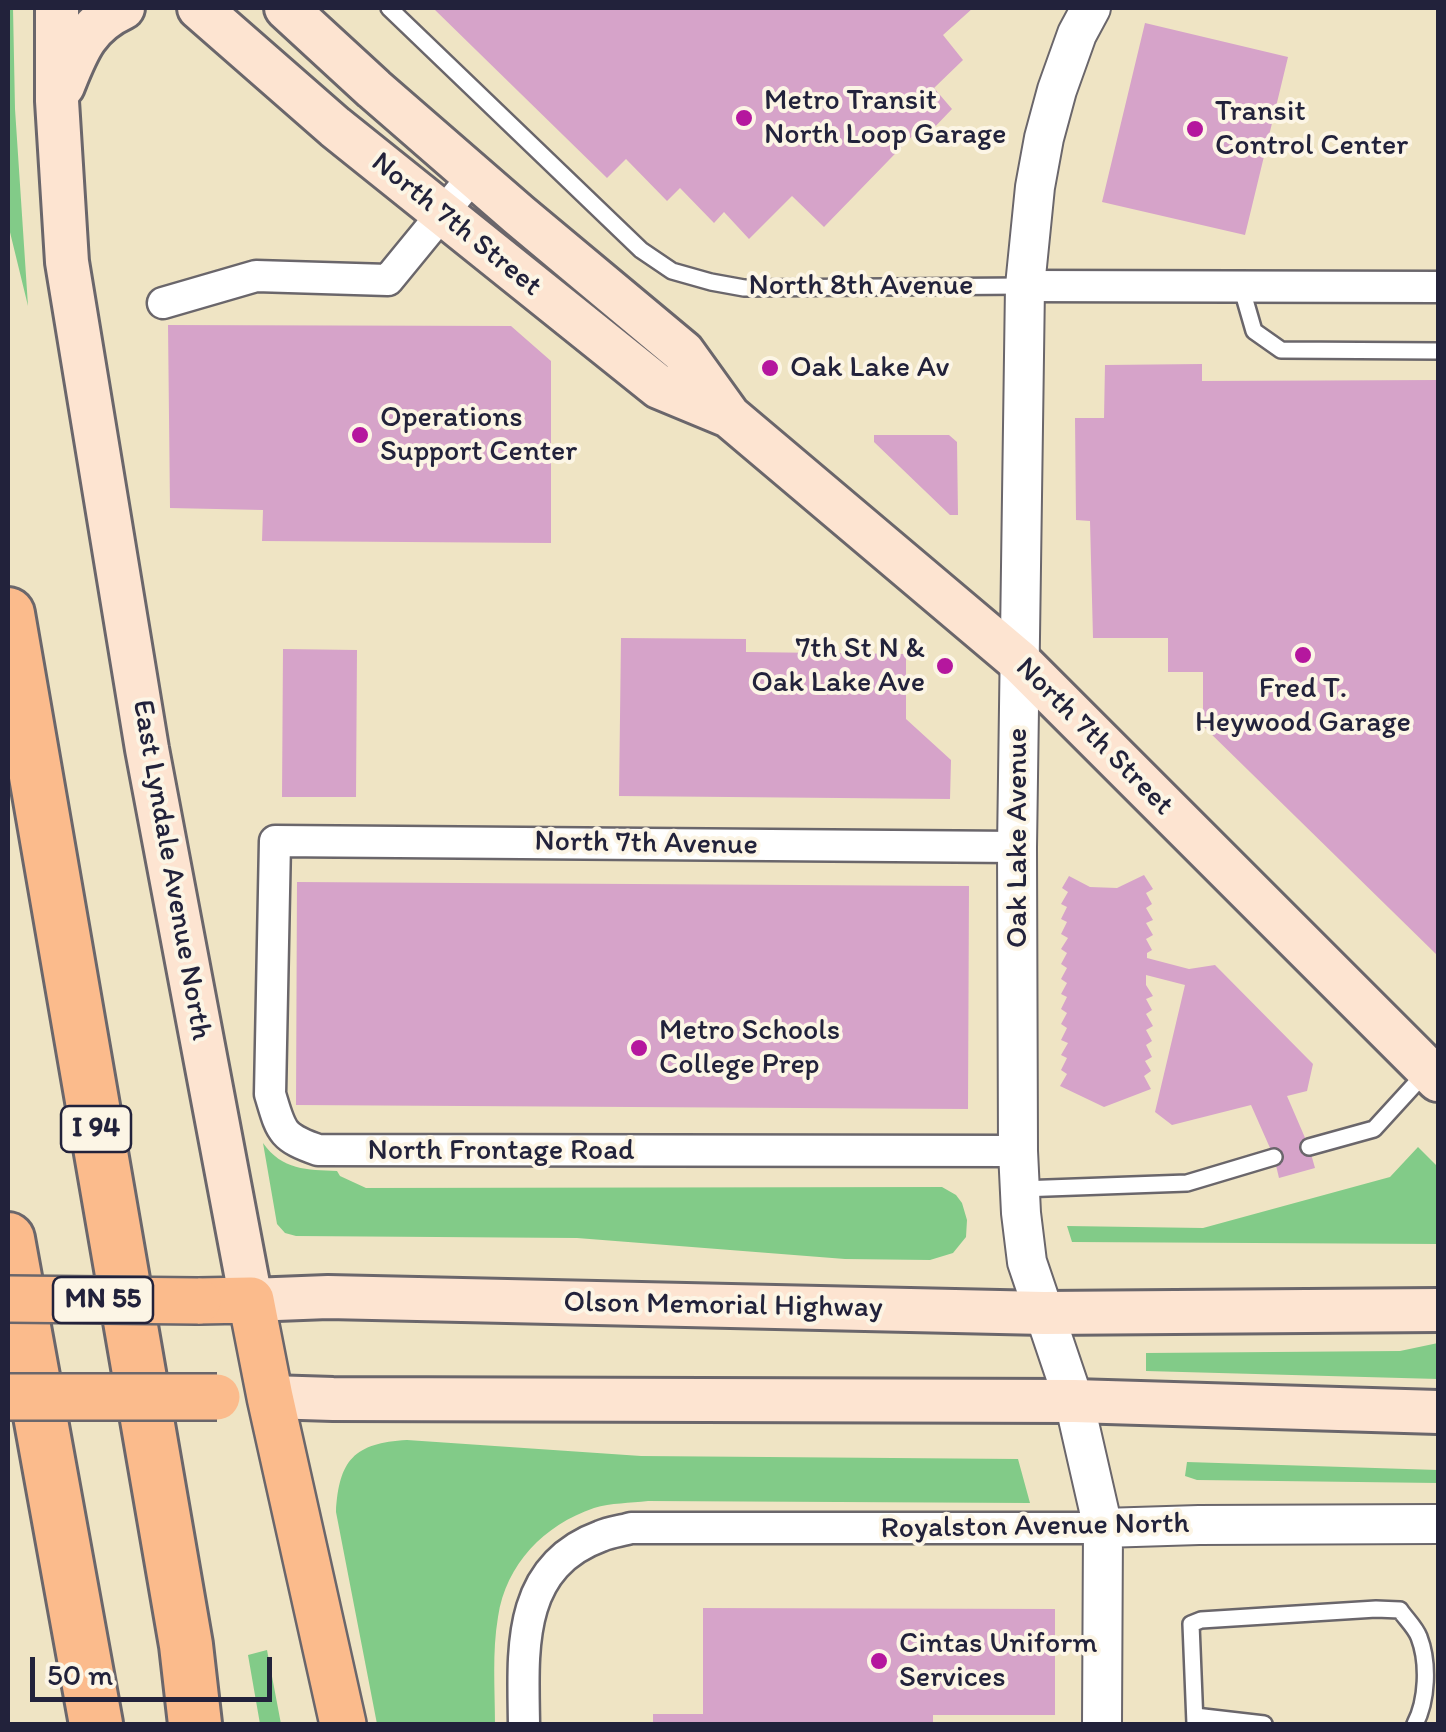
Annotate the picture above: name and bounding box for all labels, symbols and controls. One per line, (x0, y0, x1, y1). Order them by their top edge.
place label: Metro Transit North Loop Garage (764, 83, 1007, 154)
place label: Transit Control Center (1215, 94, 1408, 164)
marker: Metro Transit North Loop Garage (733, 107, 755, 129)
marker: Transit Control Center (1184, 118, 1206, 140)
street label: North 7th Street (363, 145, 549, 305)
street label: North 8th Avenue (748, 268, 974, 304)
place label: Oak Lake Av (790, 350, 949, 386)
marker: Oak Lake Av (759, 357, 781, 379)
place label: Operations Support Center (380, 400, 577, 470)
marker: Operations Support Center (349, 424, 371, 446)
place label: 7th St N & Oak Lake Ave (751, 631, 925, 702)
marker: Fred T. Heywood Garage (1292, 644, 1314, 666)
street label: North 7th Street (1007, 650, 1181, 824)
marker: 7th St N & Oak Lake Ave (934, 655, 956, 677)
place label: Fred T. Heywood Garage (1195, 671, 1411, 742)
street label: East Lyndale Avenue North (123, 697, 219, 1043)
street label: Oak Lake Avenue (1000, 728, 1036, 948)
street label: North 7th Avenue (534, 824, 758, 864)
place label: Metro Schools College Prep (659, 1013, 840, 1084)
marker: Metro Schools College Prep (628, 1037, 650, 1059)
road number: I 94 (61, 1106, 131, 1152)
street label: North Frontage Road (367, 1133, 635, 1169)
road number: MN 55 (53, 1277, 153, 1323)
street label: Olson Memorial Highway (563, 1285, 883, 1327)
street label: Royalston Avenue North (880, 1506, 1190, 1548)
place label: Cintas Uniform Services (899, 1626, 1097, 1696)
scale bar (35, 1637, 278, 1699)
marker: Cintas Uniform Services (868, 1650, 890, 1672)
text: 50 m (47, 1656, 113, 1693)

